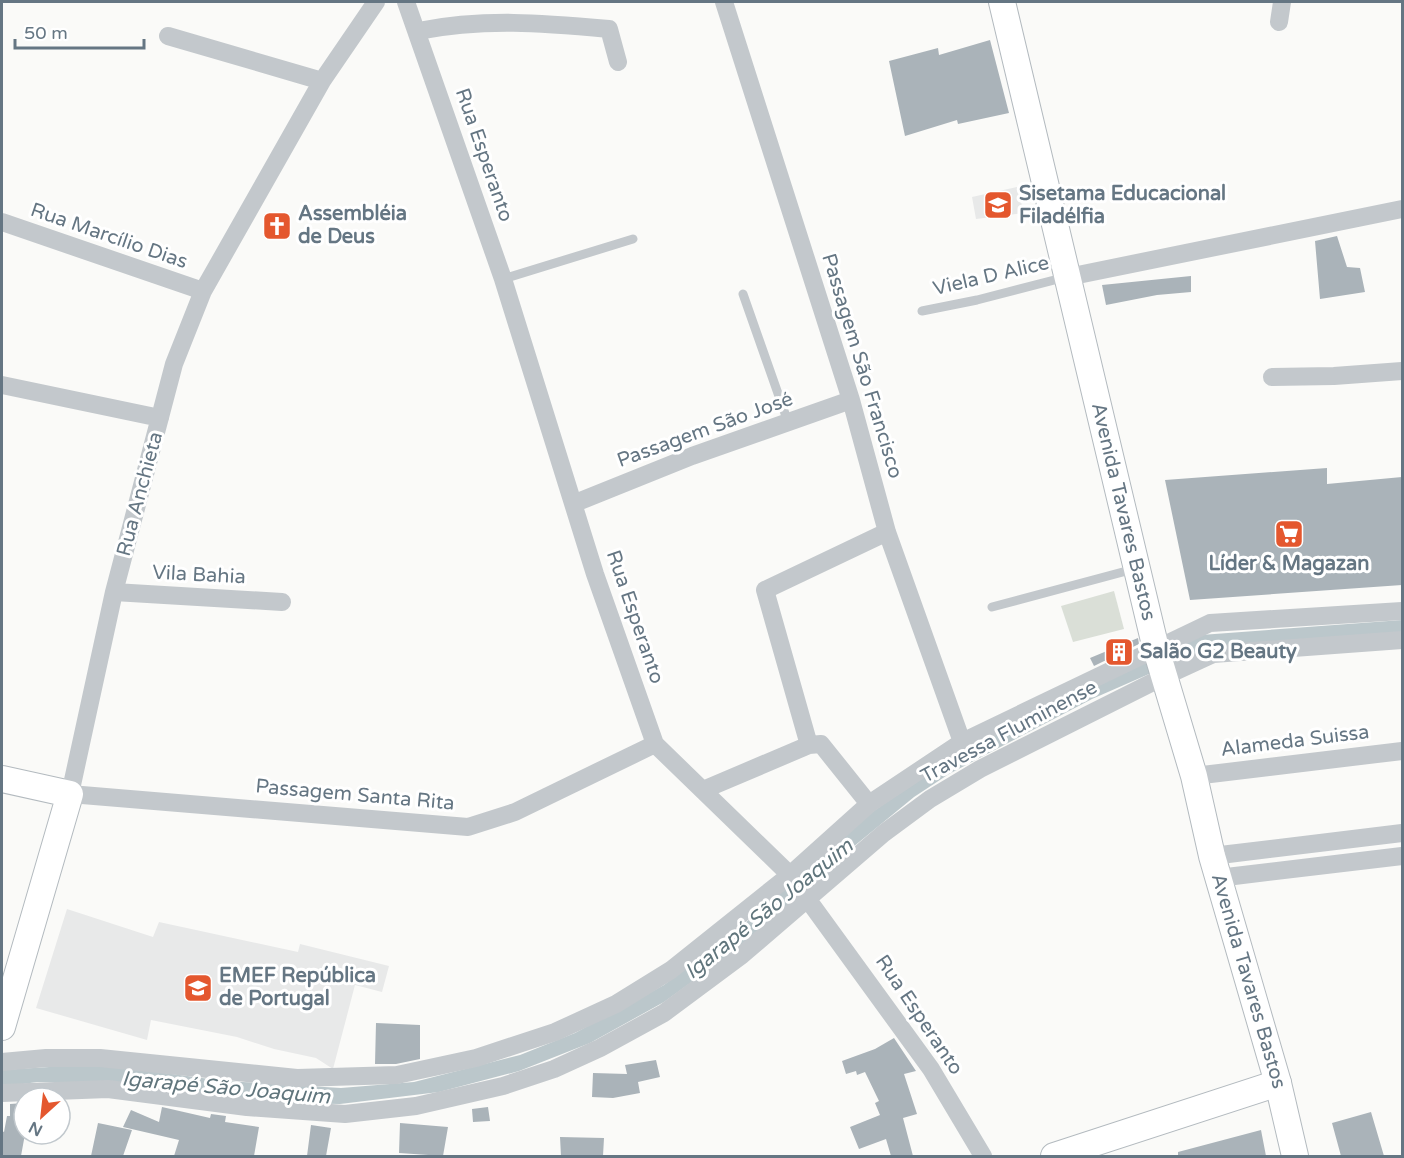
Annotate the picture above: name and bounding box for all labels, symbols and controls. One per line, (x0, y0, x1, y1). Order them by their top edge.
scale bar (15, 12, 144, 50)
text: 50 m (24, 22, 68, 44)
street label: Rua Esperanto (450, 85, 518, 225)
place label: Sisetama Educacional Filadélfia (1019, 182, 1226, 229)
school or university icon: Sisetama Educacional Filadélfia (982, 189, 1014, 221)
street label: Rua Marcílio Dias (27, 198, 191, 274)
place label: Assembléia de Deus (298, 202, 407, 249)
church icon: Assembléia de Deus (261, 210, 293, 242)
street label: Passagem São Francisco (816, 251, 908, 481)
street label: Viela D Alice (931, 251, 1051, 301)
street label: Passagem São José (614, 387, 796, 473)
street label: Avenida Tavares Bastos (1086, 400, 1161, 623)
street label: Rua Anchieta (112, 429, 168, 559)
supermarket icon: Líder & Magazan (1273, 518, 1305, 550)
street label: Rua Esperanto (601, 547, 669, 687)
place label: Líder & Magazan (1209, 552, 1369, 576)
street label: Vila Bahia (152, 561, 246, 589)
building icon: Salão G2 Beauty (1103, 636, 1135, 668)
place label: Salão G2 Beauty (1140, 640, 1297, 664)
street label: Travessa Fluminense (917, 675, 1101, 789)
street label: Alameda Suissa (1219, 720, 1371, 762)
street label: Passagem Santa Rita (254, 774, 456, 816)
water label: Igarapé São Joaquim (680, 833, 859, 984)
street label: Avenida Tavares Bastos (1206, 871, 1291, 1091)
street label: Rua Esperanto (870, 950, 968, 1080)
place label: EMEF República de Portugal (219, 964, 376, 1011)
school or university icon: EMEF República de Portugal (182, 972, 214, 1004)
water label: Igarapé São Joaquim (121, 1066, 332, 1110)
north arrow (12, 1086, 72, 1146)
text: N (25, 1117, 46, 1140)

